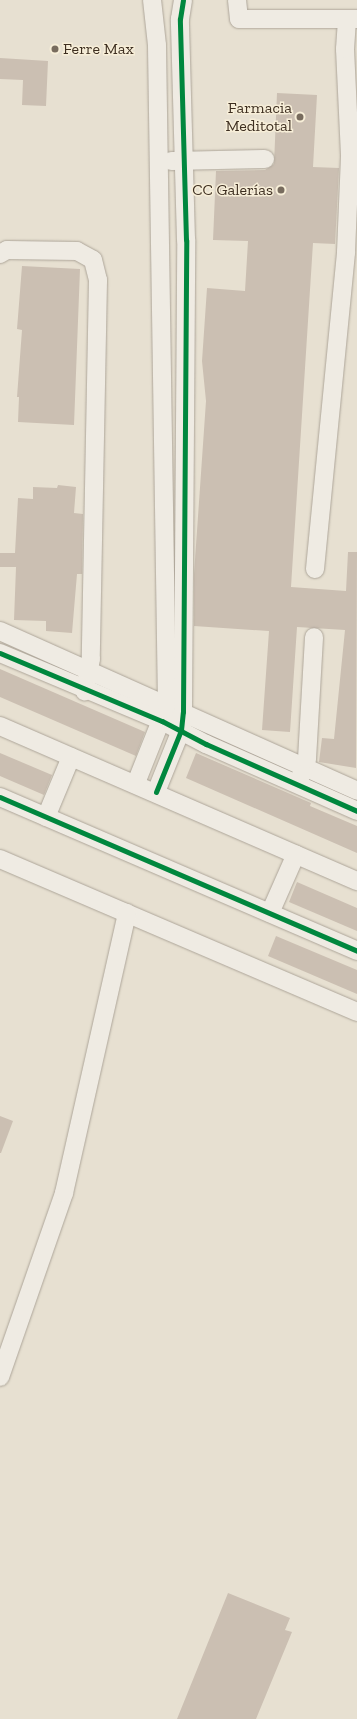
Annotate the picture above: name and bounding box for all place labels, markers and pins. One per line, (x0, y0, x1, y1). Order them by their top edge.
place label: Ferre Max (63, 39, 134, 59)
marker: Ferre Max (50, 44, 60, 54)
place label: Farmacia Meditotal (225, 98, 292, 136)
marker: Farmacia Meditotal (295, 112, 305, 122)
place label: CC Galerías (192, 180, 273, 200)
marker: CC Galerías (276, 185, 286, 195)

